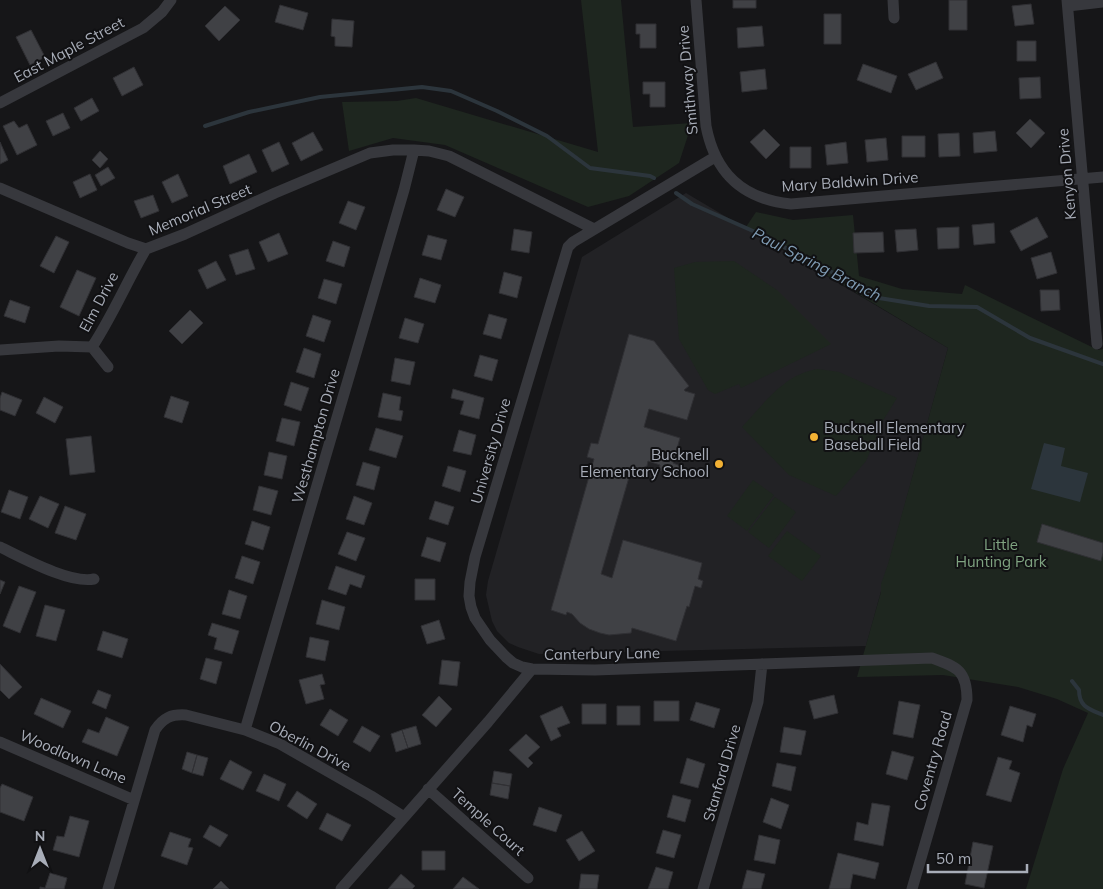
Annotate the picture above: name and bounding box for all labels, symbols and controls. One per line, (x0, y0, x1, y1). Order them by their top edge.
street label: East Maple Street (10, 12, 127, 87)
street label: Smithway Drive (673, 24, 702, 136)
street label: Kenyon Drive (1053, 128, 1080, 220)
street label: Mary Baldwin Drive (781, 167, 919, 196)
street label: Memorial Street (146, 179, 254, 240)
water label: Paul Spring Branch (749, 223, 885, 305)
street label: Elm Drive (75, 268, 122, 335)
street label: Westhampton Drive (287, 366, 344, 505)
street label: University Drive (466, 396, 515, 506)
place label: Bucknell Elementary Baseball Field (824, 418, 965, 454)
marker: Bucknell Elementary Baseball Field (808, 431, 820, 443)
place label: Bucknell Elementary School (580, 445, 709, 481)
marker: Bucknell Elementary School (713, 458, 725, 470)
park label: Little Hunting Park (955, 535, 1047, 571)
street label: Canterbury Lane (544, 643, 660, 664)
street label: Coventry Road (909, 709, 956, 813)
street label: Oberlin Drive (266, 716, 355, 775)
street label: Stanford Drive (699, 722, 744, 824)
street label: Woodlawn Lane (17, 725, 130, 788)
street label: Temple Court (448, 784, 529, 859)
north arrow (15, 824, 65, 874)
text: N (35, 827, 45, 845)
scale bar (928, 842, 1027, 874)
text: 50 m (936, 849, 971, 868)

